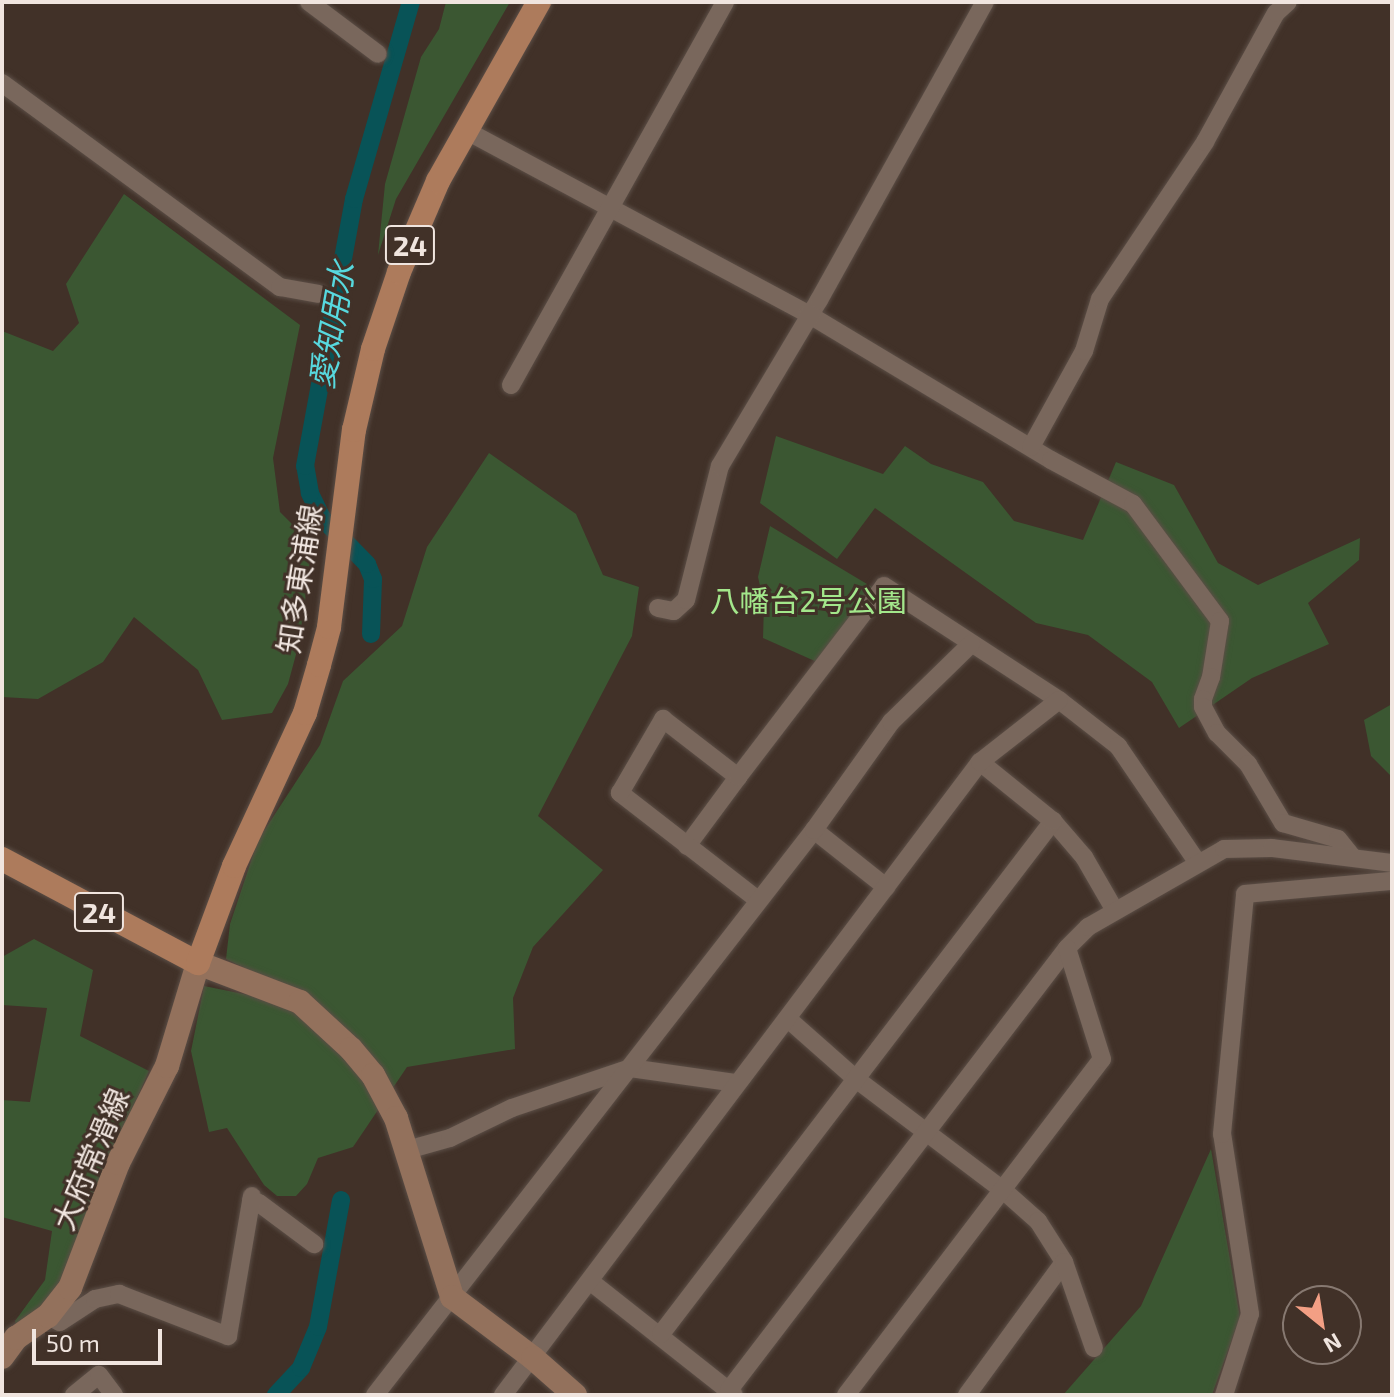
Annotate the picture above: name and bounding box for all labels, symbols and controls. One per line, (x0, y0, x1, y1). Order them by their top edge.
road number: 24 (384, 221, 436, 269)
water label: 愛知用水 (301, 259, 361, 391)
street label: 知多東浦線 (269, 502, 329, 656)
park label: 八幡台2号公園 (710, 582, 906, 618)
road number: 24 (73, 888, 125, 936)
street label: 大府常滑線 (44, 1083, 136, 1235)
north arrow (1282, 1285, 1362, 1365)
scale bar (36, 1313, 166, 1363)
text: 50 m (46, 1328, 100, 1357)
text: N (1320, 1329, 1346, 1359)

